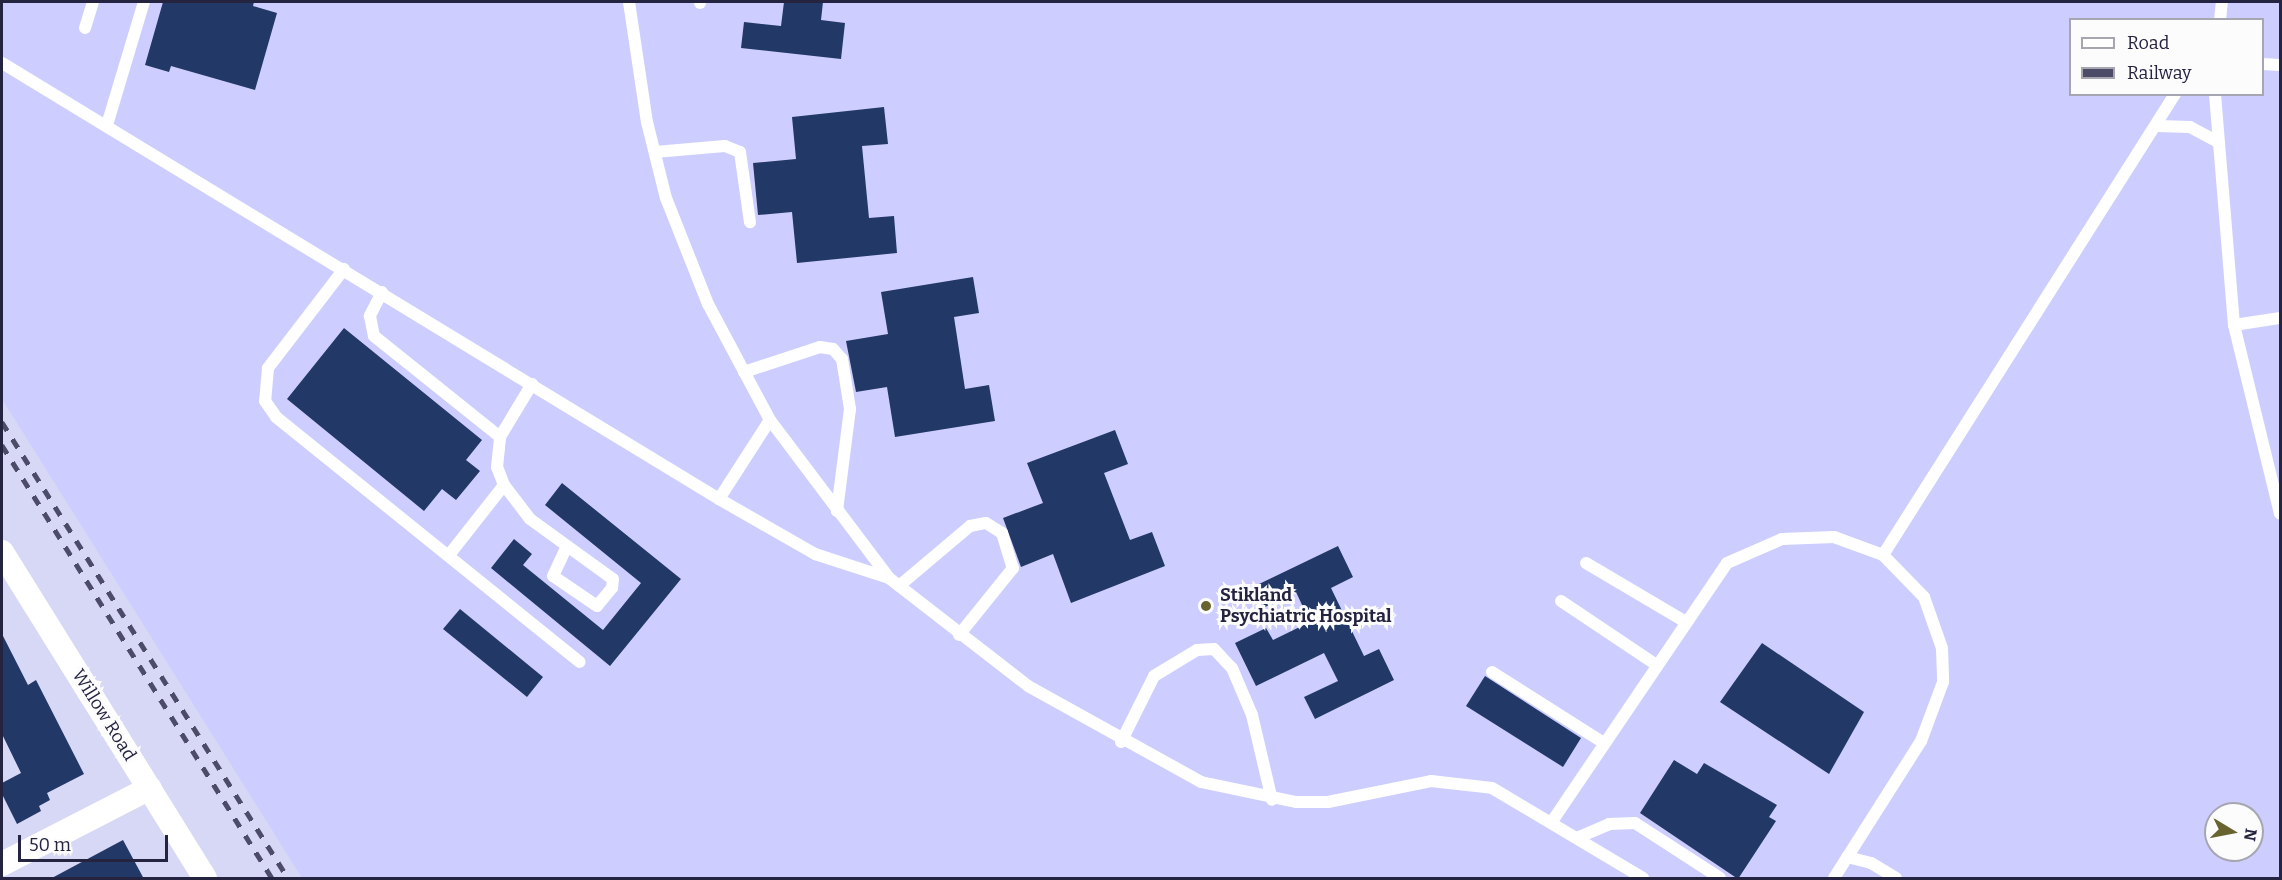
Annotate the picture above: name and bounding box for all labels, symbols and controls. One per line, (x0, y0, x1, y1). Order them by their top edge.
legend (2069, 18, 2264, 96)
text: Road (2127, 32, 2169, 54)
text: Railway (2127, 62, 2191, 84)
place label: Stikland Psychiatric Hospital (1220, 585, 1392, 628)
marker: Stikland Psychiatric Hospital (1197, 597, 1215, 615)
street label: Willow Road (67, 665, 141, 765)
north arrow (2204, 802, 2264, 862)
scale bar (21, 823, 171, 861)
text: N (2240, 827, 2261, 843)
text: 50 m (29, 834, 71, 856)

